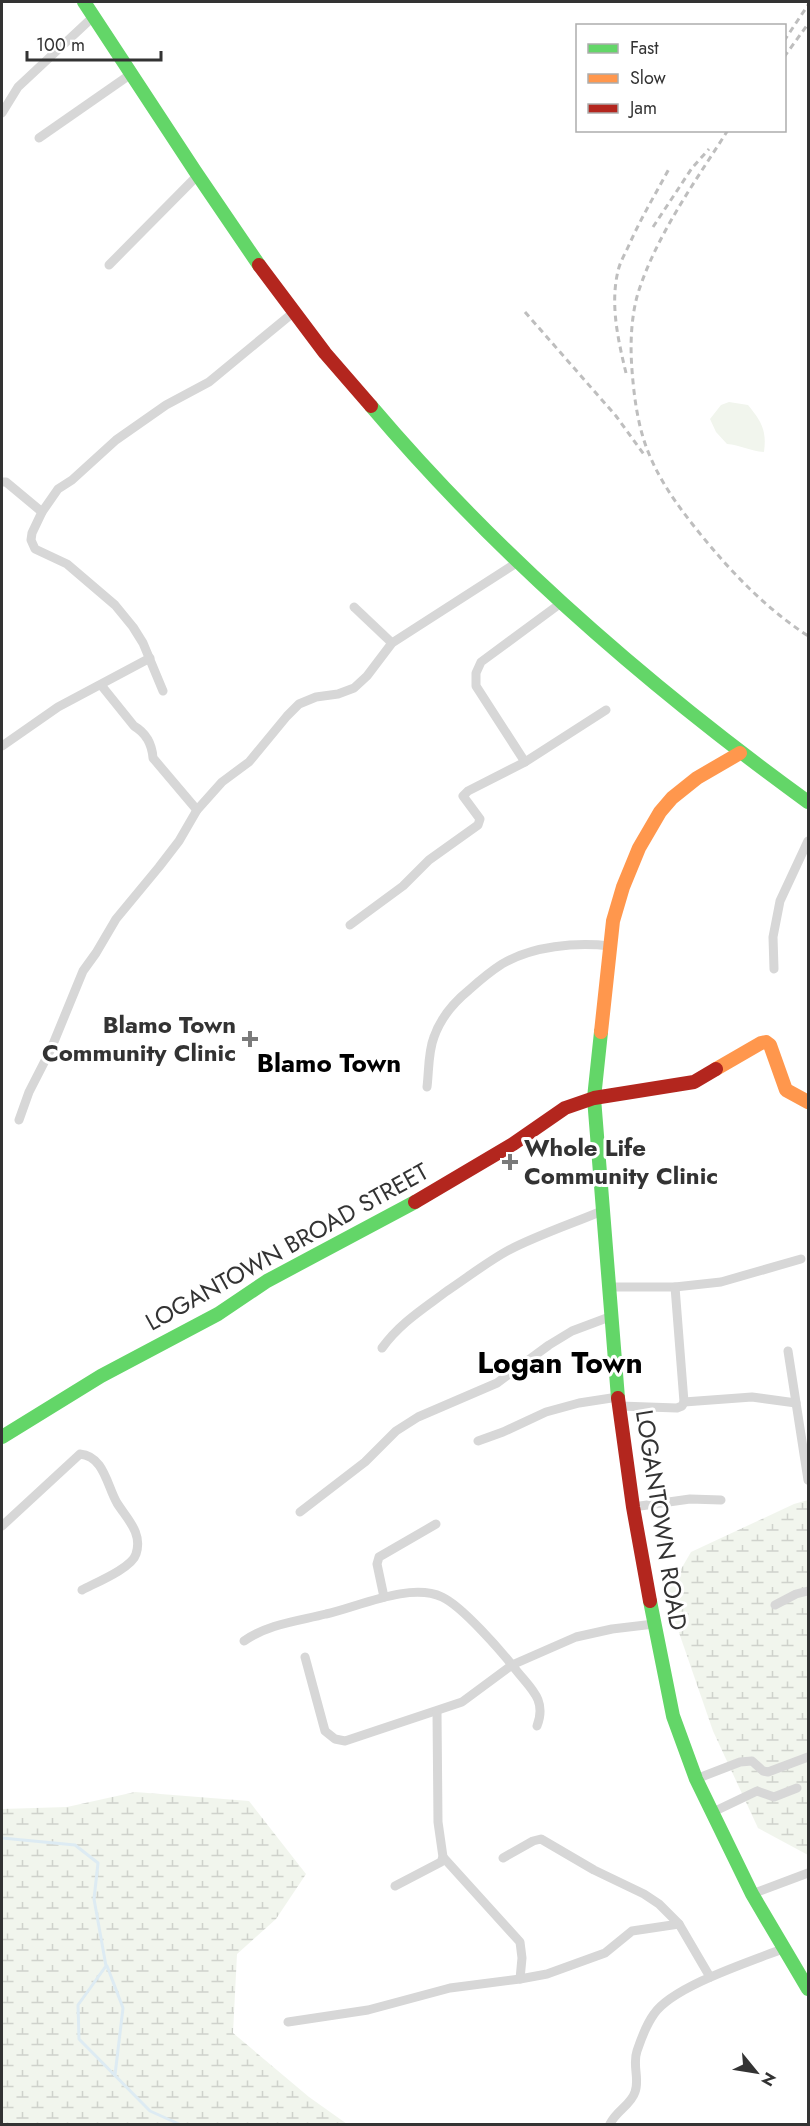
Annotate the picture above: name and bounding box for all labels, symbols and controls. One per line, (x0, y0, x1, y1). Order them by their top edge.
scale bar (27, 24, 160, 62)
legend (576, 24, 786, 132)
text: 100 m (36, 32, 85, 58)
text: Fast (630, 35, 659, 61)
text: Slow (630, 65, 667, 91)
text: Jam (628, 95, 657, 121)
place label: Blamo Town Community Clinic (42, 1007, 236, 1070)
marker: Blamo Town Community Clinic (241, 1030, 259, 1048)
district label: Blamo Town (257, 1044, 401, 1082)
place label: Whole Life Community Clinic (524, 1130, 718, 1193)
marker: Whole Life Community Clinic (501, 1153, 519, 1171)
street label: LOGANTOWN BROAD STREET (139, 1154, 435, 1339)
district label: Logan Town (477, 1341, 643, 1384)
street label: LOGANTOWN ROAD (627, 1407, 696, 1633)
north arrow (726, 2042, 786, 2102)
text: N (755, 2068, 782, 2091)

